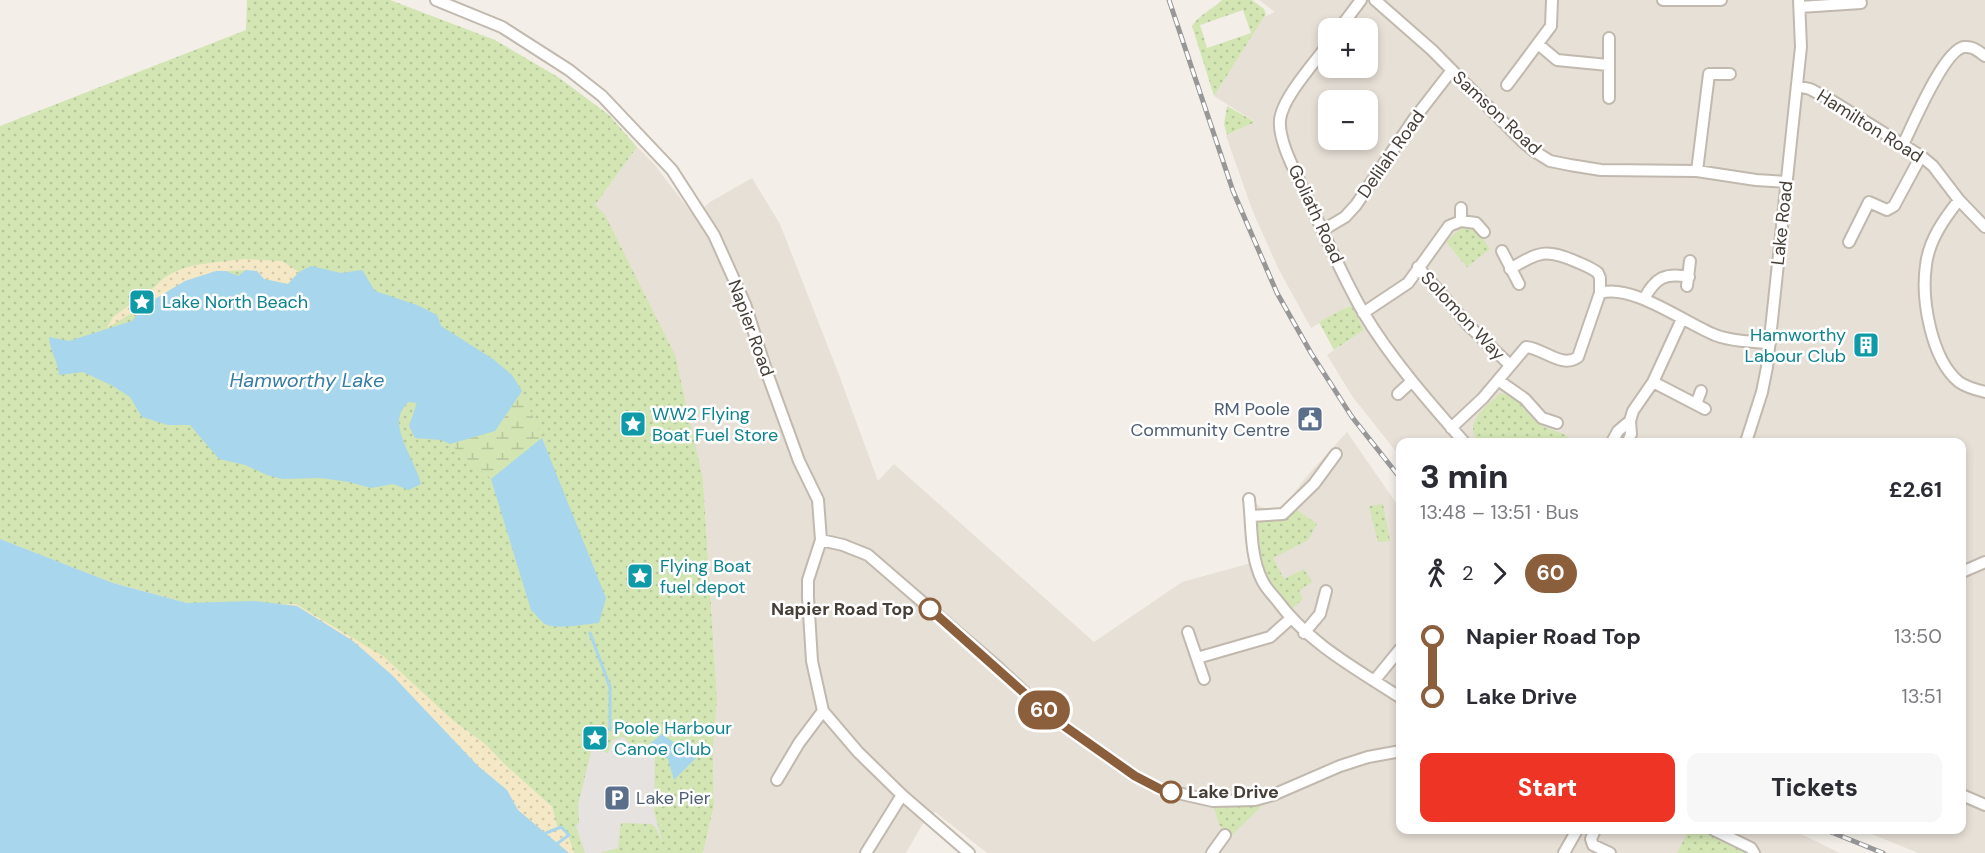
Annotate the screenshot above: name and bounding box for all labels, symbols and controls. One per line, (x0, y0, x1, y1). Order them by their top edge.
map controls (1318, 18, 1378, 150)
button: + (1318, 18, 1378, 78)
street label: Samson Road (1447, 66, 1547, 160)
street label: Hamilton Road (1812, 84, 1928, 168)
button: − (1318, 90, 1378, 150)
street label: Delilah Road (1352, 105, 1430, 203)
street label: Goliath Road (1283, 161, 1349, 267)
street label: Lake Road (1766, 180, 1798, 266)
street label: Solomon Way (1415, 266, 1511, 366)
street label: Napier Road (722, 276, 780, 380)
place icon: Lake North Beach (127, 287, 157, 317)
place label: Lake North Beach (162, 290, 308, 314)
place label: Hamworthy Labour Club (1745, 323, 1846, 368)
building icon: Hamworthy Labour Club (1851, 330, 1881, 360)
water label: Hamworthy Lake (230, 367, 384, 393)
place label: RM Poole Community Centre (1130, 397, 1290, 442)
place label: WW2 Flying Boat Fuel Store (652, 402, 778, 447)
public building icon: RM Poole Community Centre (1295, 404, 1325, 434)
place icon: WW2 Flying Boat Fuel Store (618, 409, 648, 439)
text: 3 min (1420, 455, 1508, 498)
text: £2.61 (1889, 475, 1942, 504)
text: 13:48 – 13:51 · Bus (1420, 499, 1579, 525)
place label: Flying Boat fuel depot (660, 554, 751, 599)
icon: walk (1420, 557, 1453, 590)
icon: forward (1483, 557, 1516, 590)
text: 60 (1537, 559, 1565, 587)
text: 2 (1462, 560, 1474, 586)
place icon: Flying Boat fuel depot (625, 561, 655, 591)
place label: Napier Road Top (771, 597, 914, 621)
marker: Napier Road Top (919, 598, 941, 620)
text: Napier Road Top (1466, 622, 1641, 651)
text: 13:50 (1894, 623, 1942, 649)
text: Lake Drive (1466, 682, 1577, 711)
text: 13:51 (1901, 683, 1942, 709)
line badge: 60 (1017, 690, 1071, 730)
text: 60 (1030, 696, 1058, 724)
place label: Poole Harbour Canoe Club (614, 716, 732, 761)
place icon: Poole Harbour Canoe Club (580, 723, 610, 753)
button: Start (1420, 753, 1675, 822)
button: Tickets (1687, 753, 1942, 822)
place label: Lake Drive (1188, 780, 1279, 804)
marker: Lake Drive (1160, 781, 1182, 803)
parking icon: Lake Pier (602, 783, 632, 813)
place label: Lake Pier (636, 786, 711, 810)

